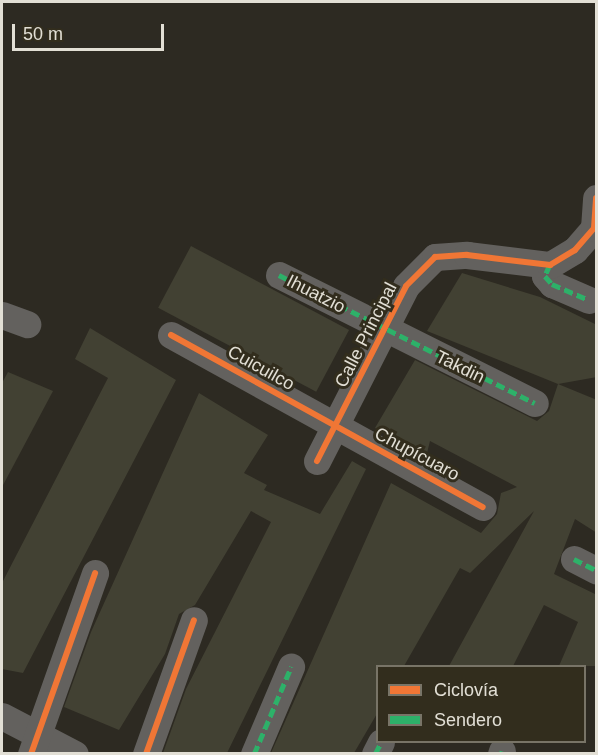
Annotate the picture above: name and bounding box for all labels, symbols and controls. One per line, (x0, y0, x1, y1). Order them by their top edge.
scale bar (15, 12, 166, 50)
text: 50 m (23, 24, 63, 44)
street label: Ihuatzio (283, 270, 349, 318)
street label: Calle Principal (330, 279, 402, 391)
street label: Cuicuilco (224, 341, 298, 395)
street label: Takdin (432, 346, 488, 388)
street label: Chupícuaro (371, 423, 463, 485)
legend (376, 665, 586, 743)
text: Ciclovía (434, 680, 498, 700)
text: Sendero (434, 710, 502, 730)

